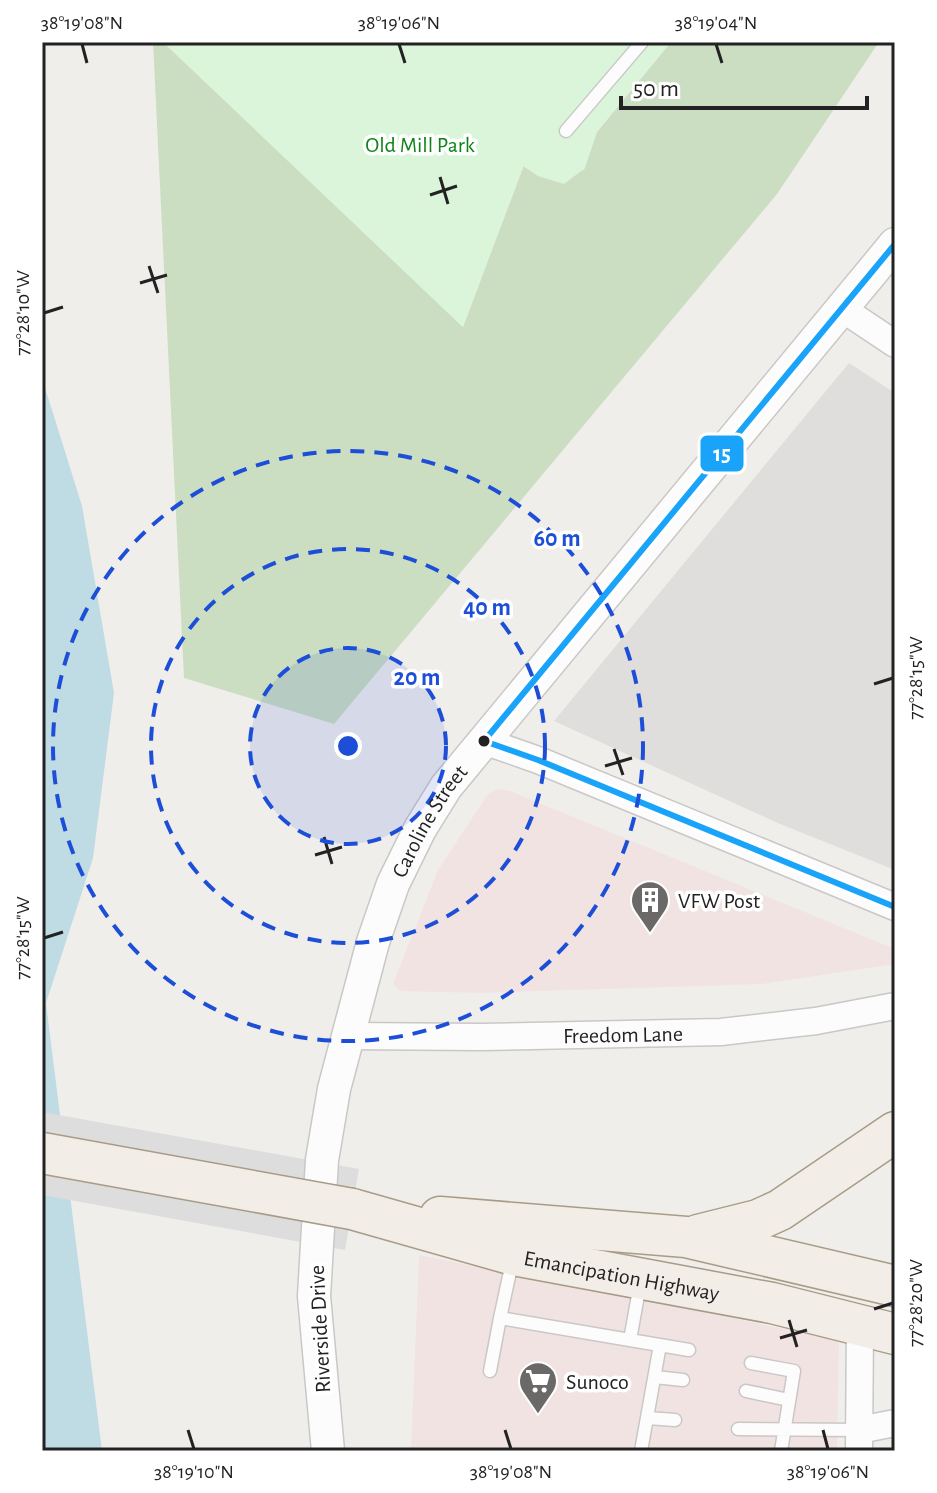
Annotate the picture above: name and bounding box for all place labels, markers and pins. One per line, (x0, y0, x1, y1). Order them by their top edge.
centre of rings (334, 732, 362, 760)
unlabelled marker (476, 733, 492, 749)
building icon: VFW Post (629, 879, 671, 934)
place label: VFW Post (678, 890, 760, 912)
supermarket icon: Sunoco (517, 1360, 559, 1415)
place label: Sunoco (566, 1371, 629, 1393)

